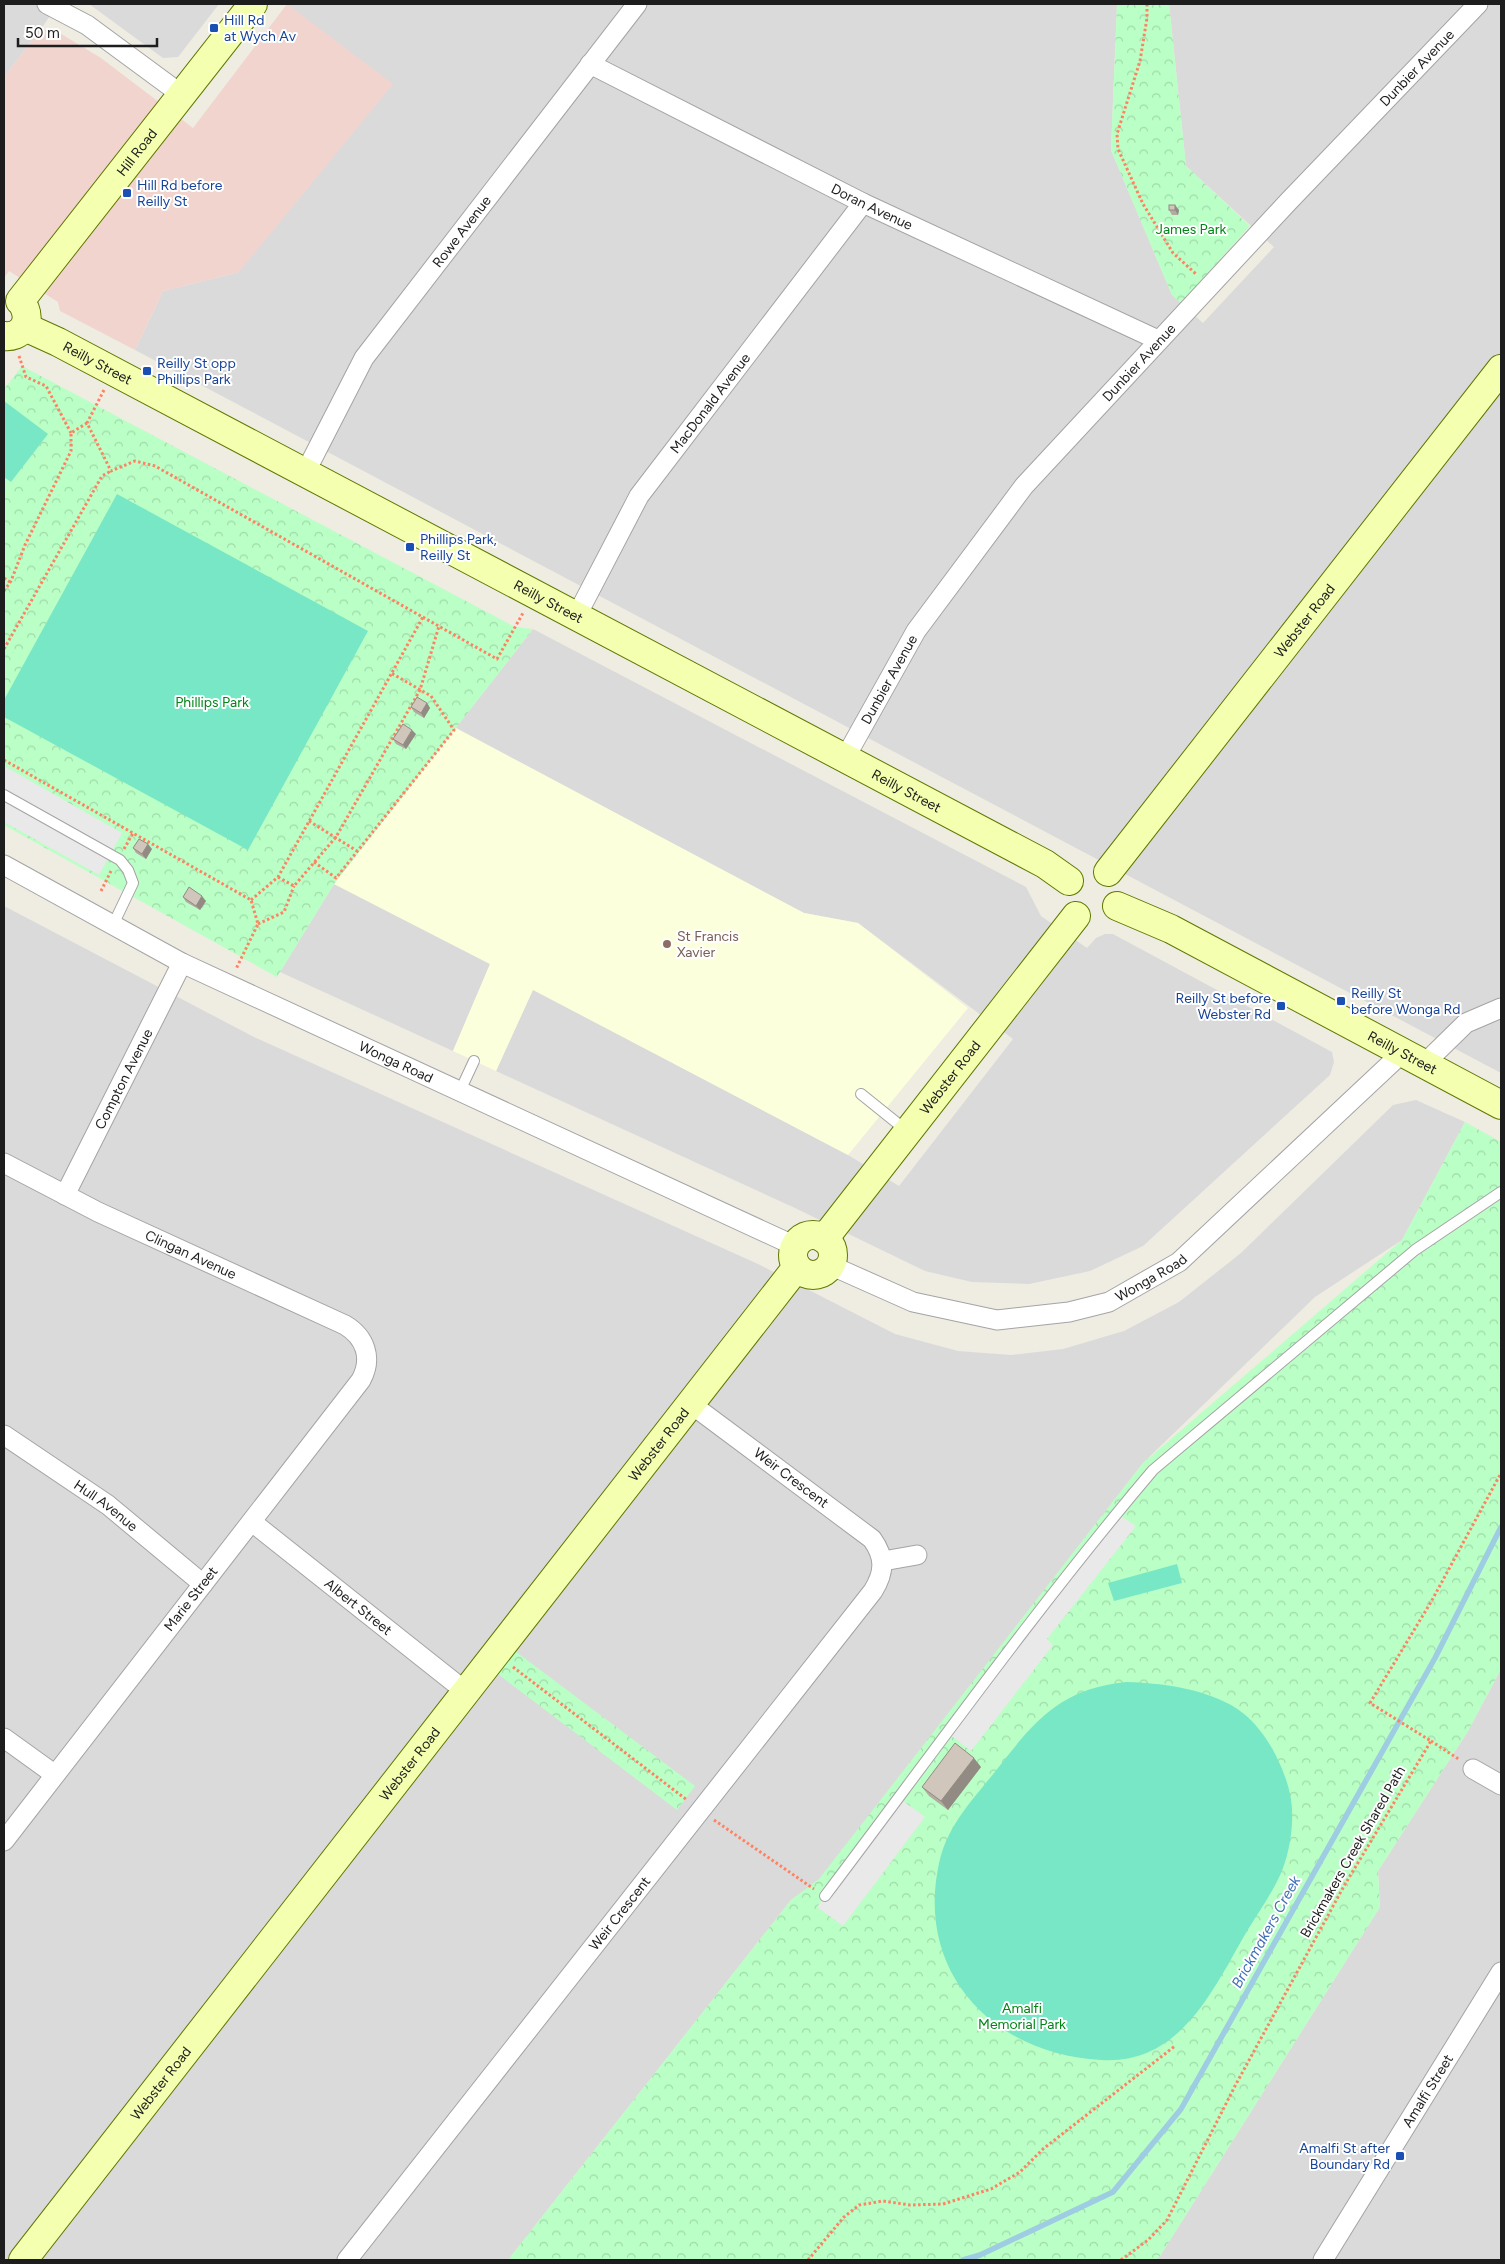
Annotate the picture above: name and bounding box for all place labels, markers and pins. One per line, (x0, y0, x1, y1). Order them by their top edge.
place label: Hill Rd at Wych Av (224, 12, 297, 45)
marker: Hill Rd at Wych Av (208, 22, 220, 34)
place label: Hill Rd before Reilly St (137, 177, 223, 210)
marker: Hill Rd before Reilly St (121, 187, 133, 199)
place label: Reilly St opp Phillips Park (157, 355, 236, 388)
marker: Reilly St opp Phillips Park (141, 365, 153, 377)
place label: Phillips Park, Reilly St (420, 531, 497, 564)
marker: Phillips Park, Reilly St (404, 541, 416, 553)
place label: St Francis Xavier (677, 928, 739, 961)
marker: St Francis Xavier (661, 938, 673, 950)
place label: Reilly St before Wonga Rd (1351, 985, 1461, 1018)
place label: Reilly St before Webster Rd (1176, 990, 1271, 1023)
marker: Reilly St before Wonga Rd (1335, 995, 1347, 1007)
marker: Reilly St before Webster Rd (1275, 1000, 1287, 1012)
place label: Amalfi St after Boundary Rd (1299, 2140, 1390, 2173)
marker: Amalfi St after Boundary Rd (1394, 2150, 1406, 2162)

